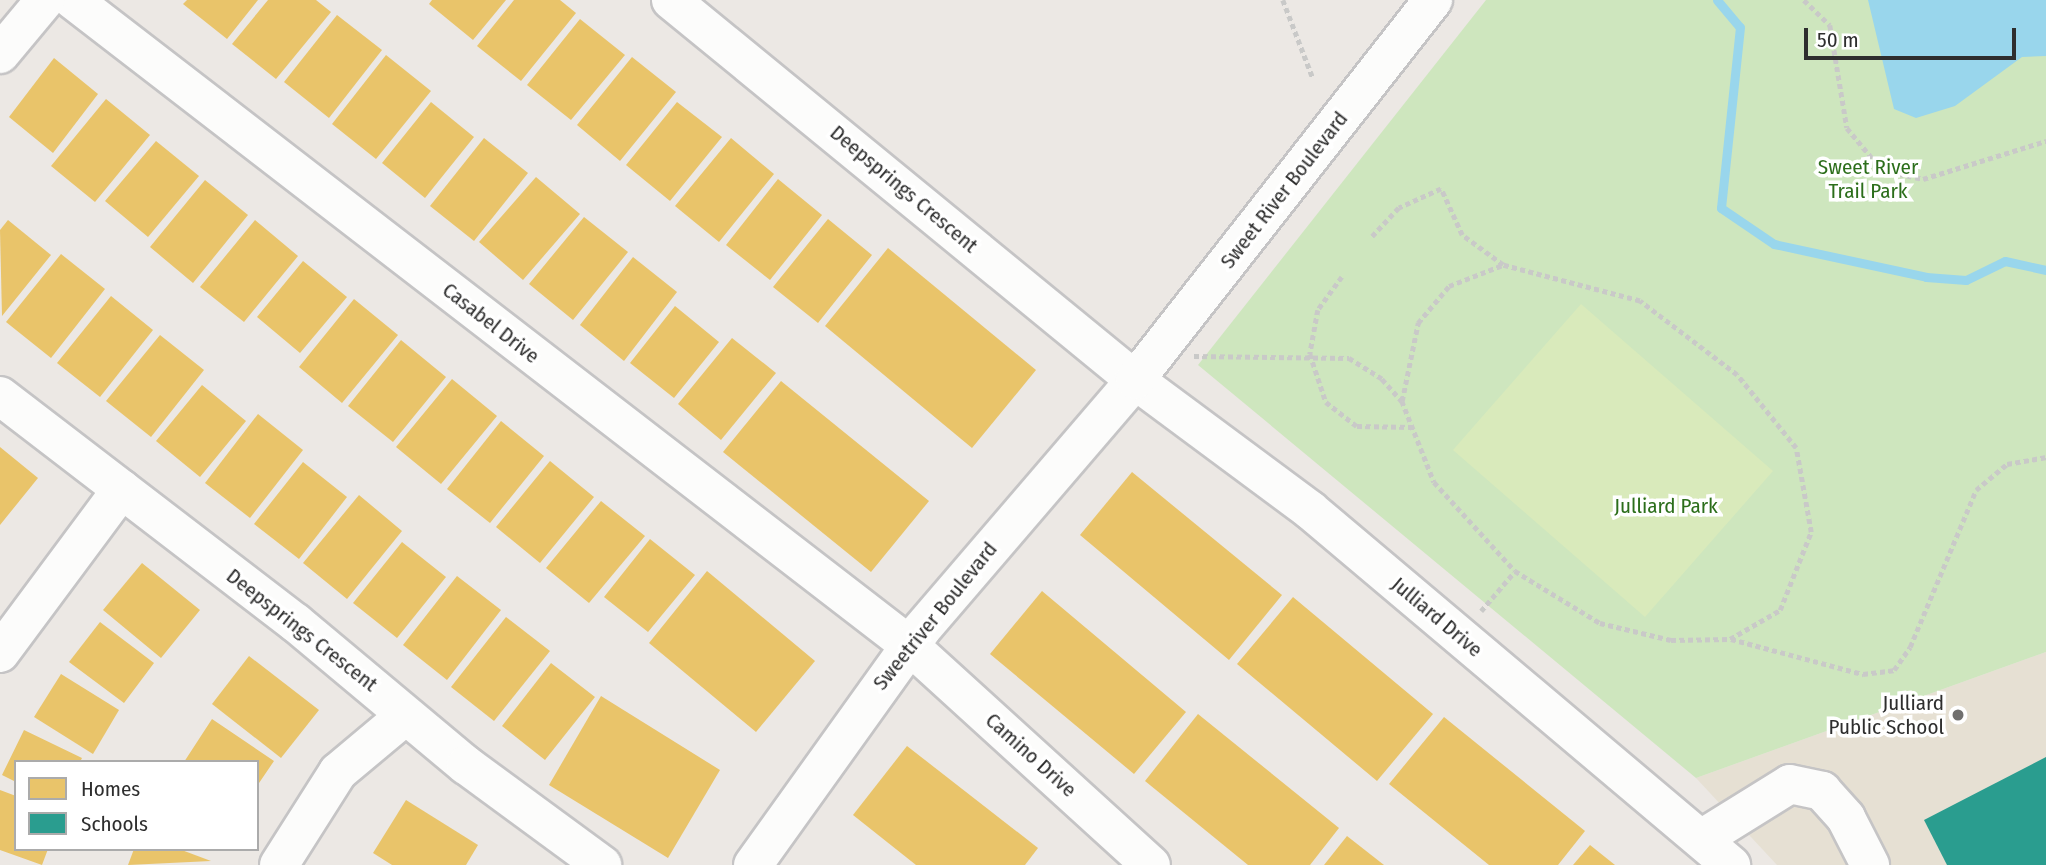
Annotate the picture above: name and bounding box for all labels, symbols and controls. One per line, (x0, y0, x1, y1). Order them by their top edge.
scale bar (1808, 14, 2020, 58)
text: 50 m (1817, 27, 1859, 53)
street label: Sweet River Boulevard (1215, 107, 1353, 273)
street label: Deepsprings Crescent (825, 120, 983, 258)
park label: Sweet River Trail Park (1818, 154, 1918, 204)
street label: Casabel Drive (437, 277, 545, 369)
park label: Julliard Park (1614, 493, 1718, 519)
street label: Sweetriver Boulevard (868, 537, 1002, 695)
street label: Deepsprings Crescent (221, 563, 383, 697)
street label: Julliard Drive (1386, 572, 1488, 662)
place label: Julliard Public School (1829, 690, 1944, 740)
marker: Julliard Public School (1950, 707, 1966, 723)
street label: Camino Drive (980, 708, 1082, 802)
legend (14, 760, 259, 851)
text: Homes (81, 776, 140, 802)
text: Schools (81, 811, 148, 837)

